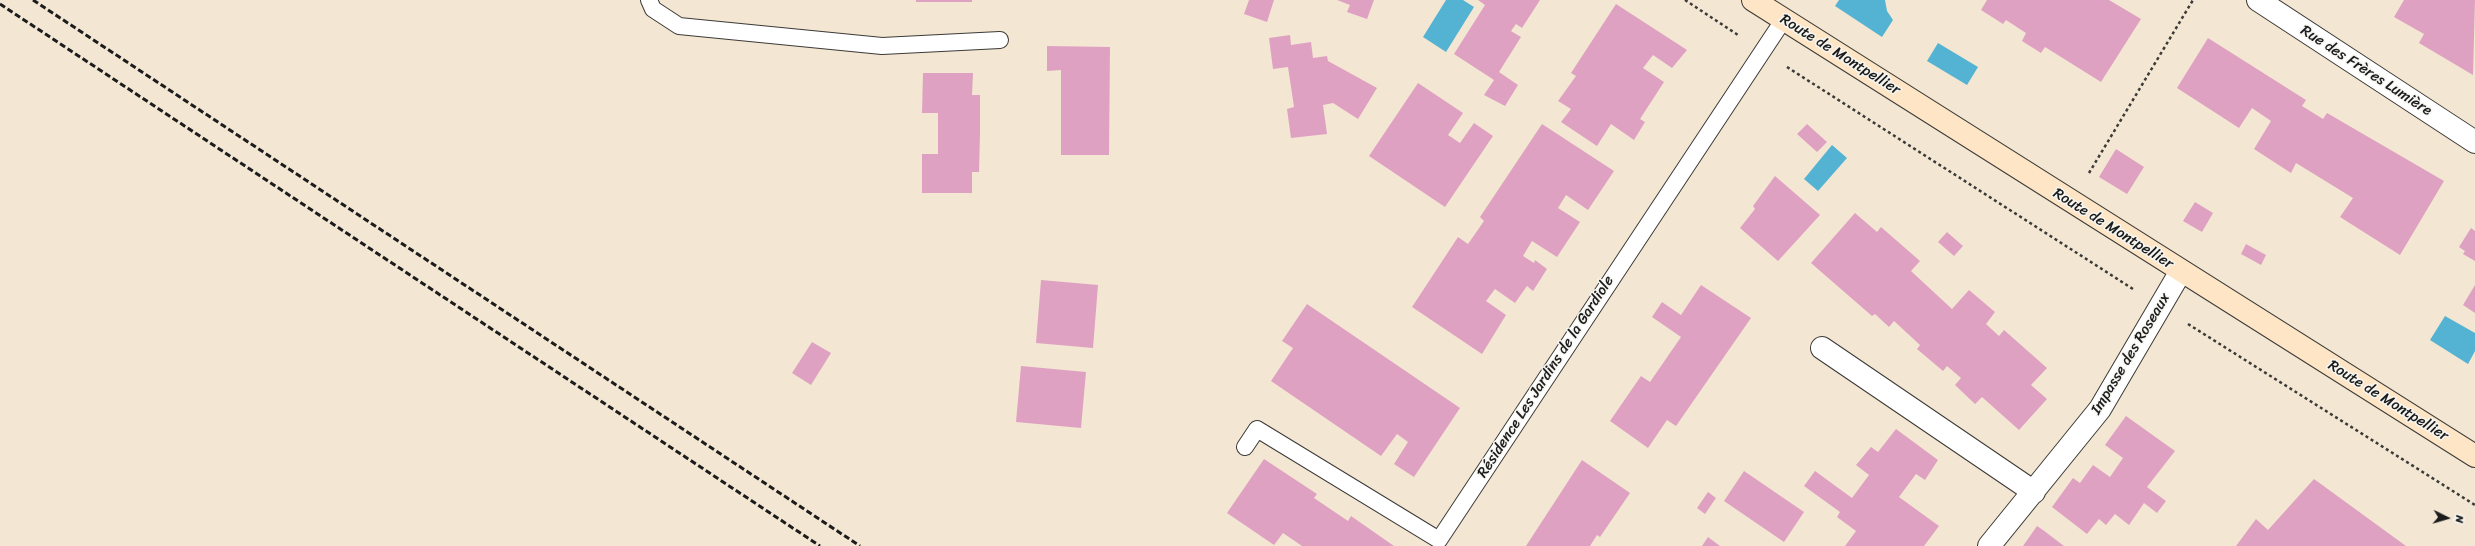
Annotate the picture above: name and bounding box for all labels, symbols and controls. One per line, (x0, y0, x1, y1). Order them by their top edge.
street label: Route de Montpellier (1776, 11, 1904, 99)
street label: Rue des Frères Lumière (2297, 22, 2435, 120)
street label: Route de Montpellier (2049, 185, 2177, 273)
street label: Résidence Les Jardins de la Gardiole (1474, 273, 1618, 481)
street label: Impasse des Roseaux (2088, 290, 2174, 418)
street label: Route de Montpellier (2324, 357, 2452, 445)
north arrow (2427, 498, 2467, 538)
text: N (2450, 514, 2469, 524)

